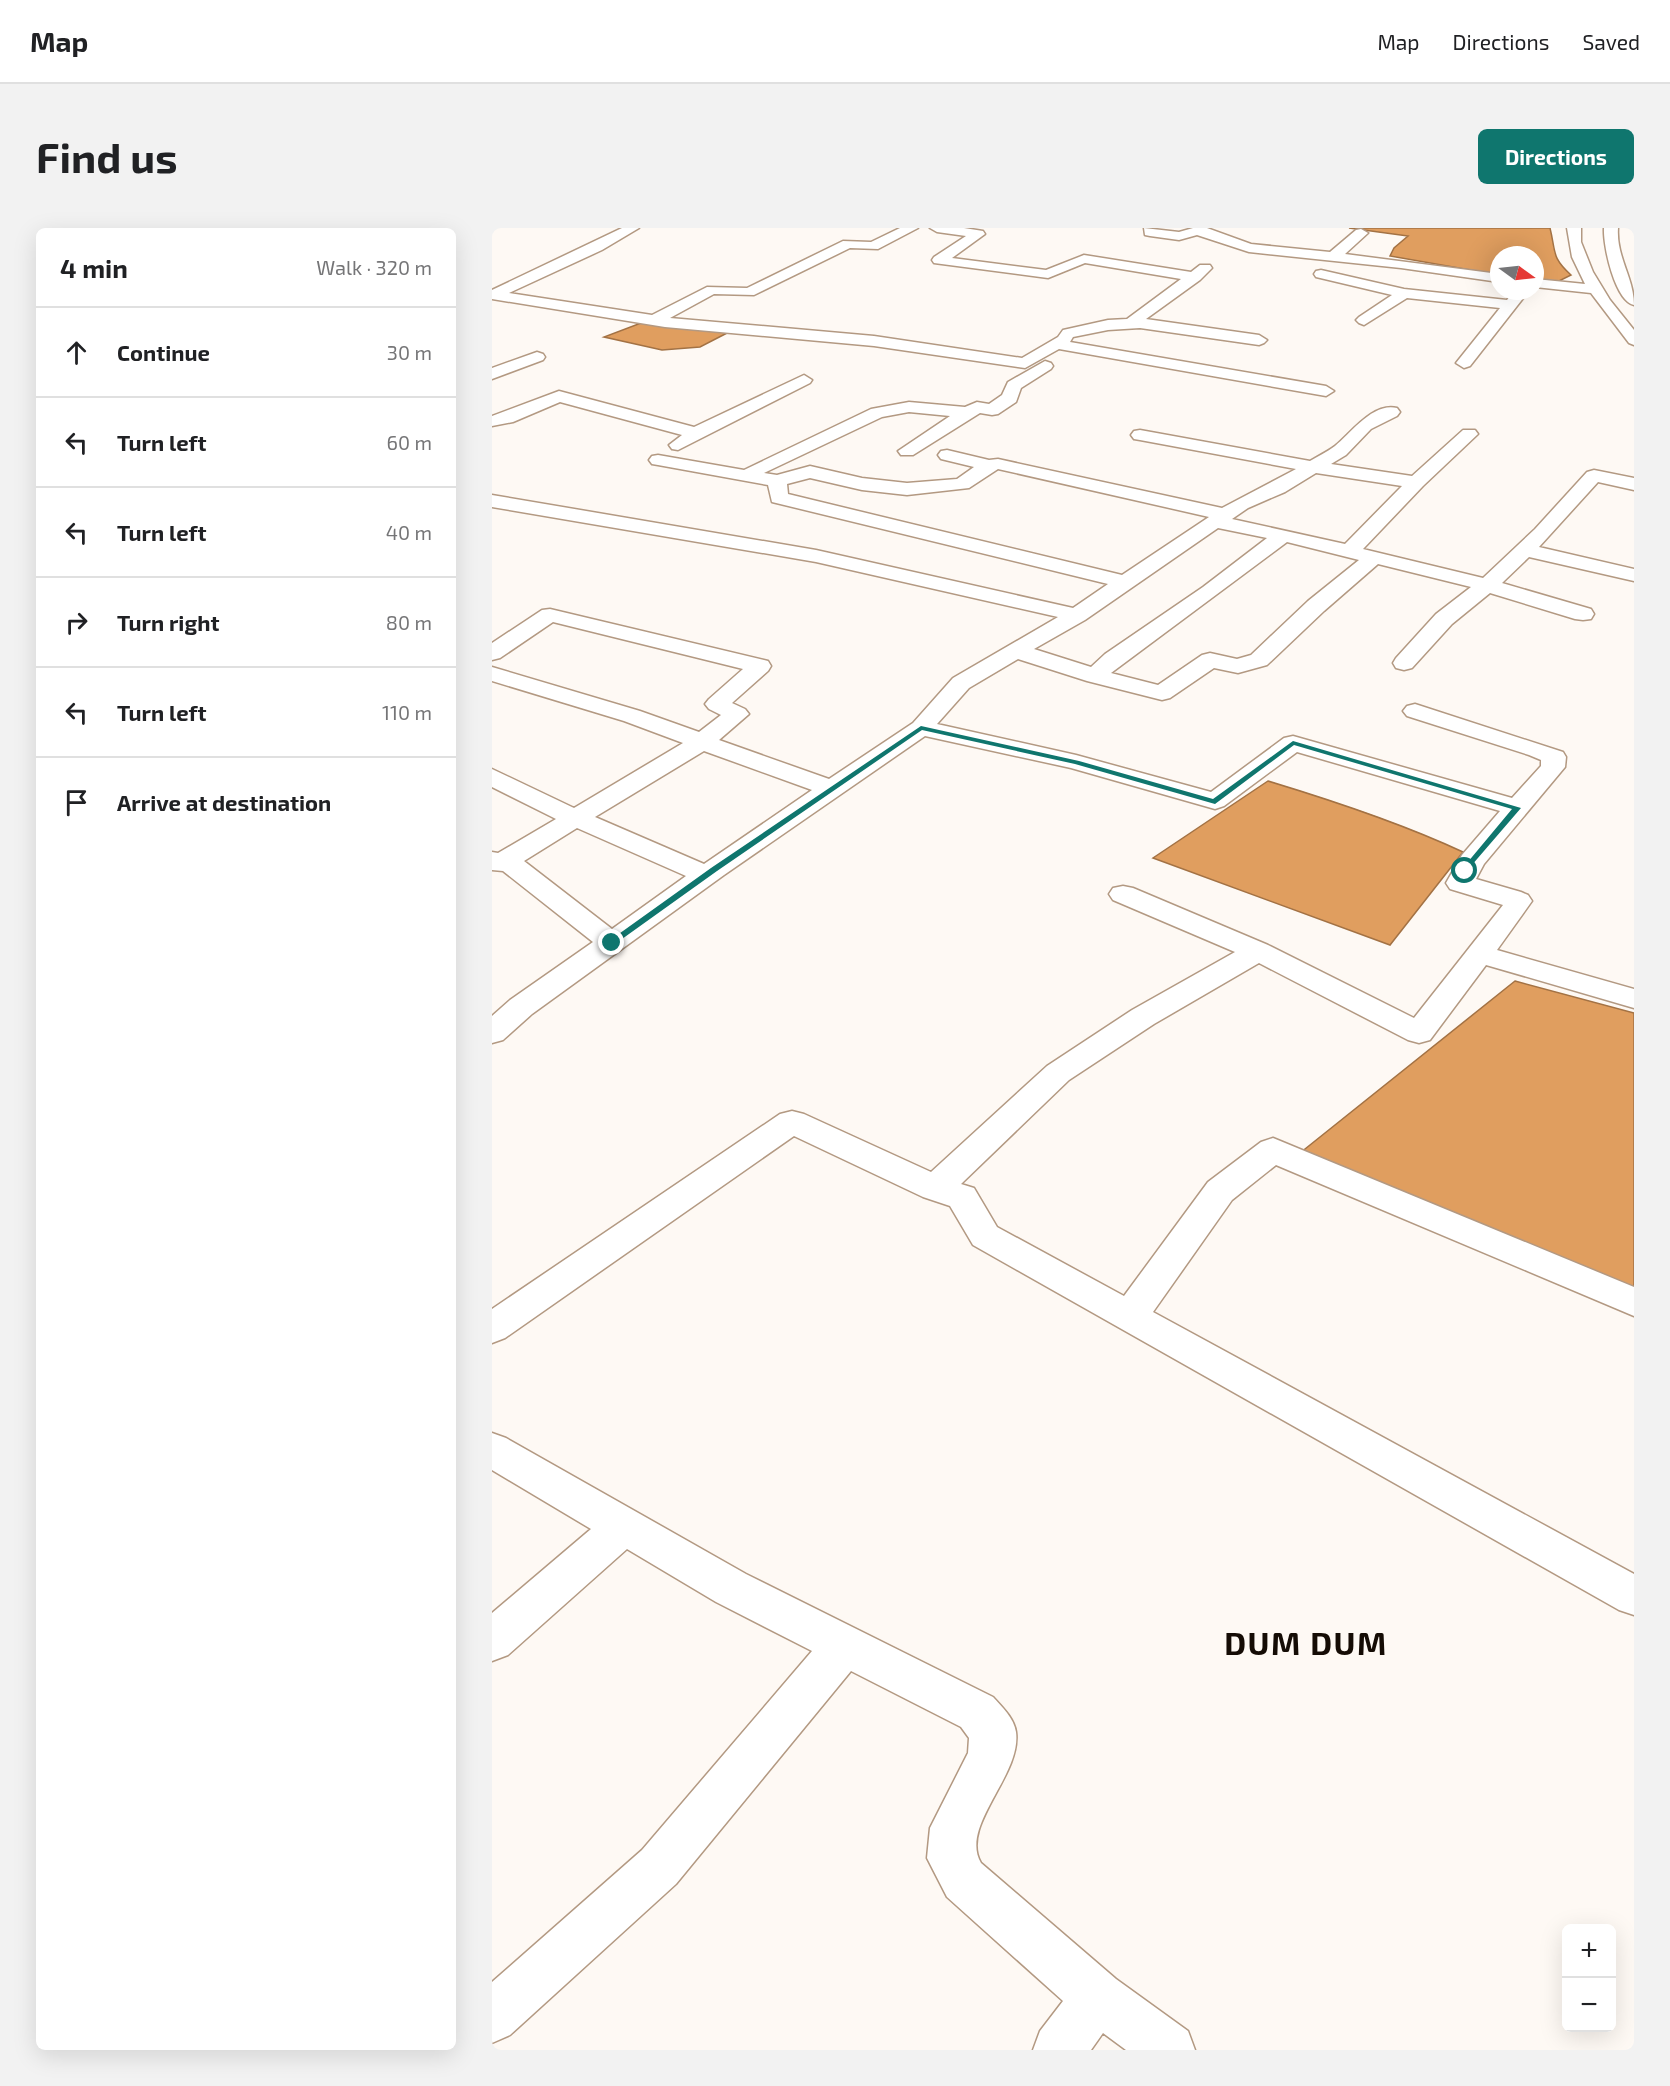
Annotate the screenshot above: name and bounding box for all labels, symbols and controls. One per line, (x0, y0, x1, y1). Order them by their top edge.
text: Map (30, 24, 88, 58)
text: Map (1377, 29, 1420, 54)
text: Directions (1453, 29, 1549, 54)
text: Saved (1582, 29, 1640, 54)
button: Directions (1478, 129, 1634, 184)
text: Find us (36, 131, 178, 181)
north arrow (1490, 246, 1544, 300)
text: 4 min (60, 252, 128, 283)
text: Walk · 320 m (316, 255, 432, 279)
icon: ahead (60, 336, 93, 369)
text: Continue (117, 339, 210, 365)
text: 30 m (387, 340, 432, 364)
icon: left (60, 426, 93, 459)
text: Turn left (117, 429, 206, 455)
text: 60 m (387, 430, 432, 454)
icon: left (60, 516, 93, 549)
text: Turn left (117, 519, 206, 545)
text: 40 m (386, 520, 432, 544)
icon: right (60, 606, 93, 639)
text: Turn right (117, 609, 219, 635)
text: 80 m (386, 610, 432, 634)
icon: left (60, 696, 93, 729)
text: Turn left (117, 699, 206, 725)
text: 110 m (382, 700, 432, 724)
icon: arrive (60, 786, 93, 819)
text: Arrive at destination (117, 789, 331, 815)
route start (1451, 857, 1477, 883)
route end (598, 929, 624, 955)
district label: DUM DUM (1224, 1623, 1388, 1661)
map controls (1562, 1924, 1616, 2032)
button: + (1562, 1924, 1616, 1978)
button: − (1562, 1978, 1616, 2032)

